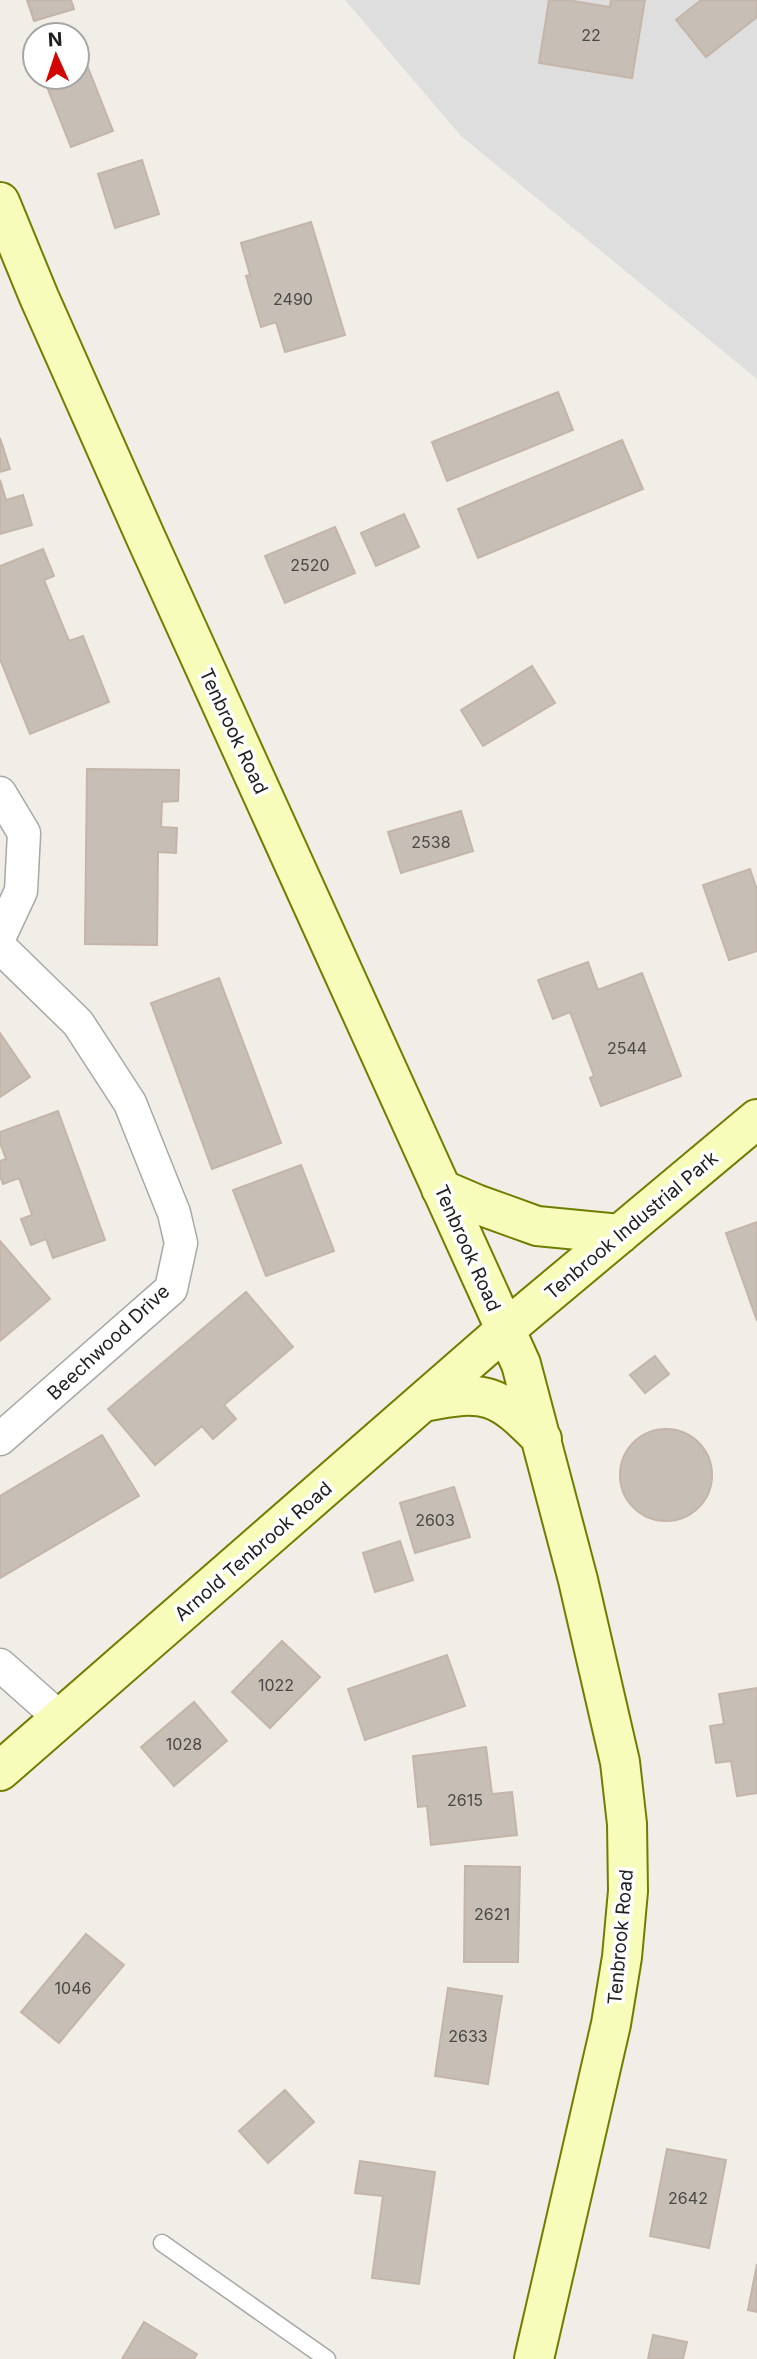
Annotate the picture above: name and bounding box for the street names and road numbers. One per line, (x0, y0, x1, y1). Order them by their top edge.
street label: Tenbrook Road (194, 665, 273, 798)
street label: Tenbrook Industrial Park (540, 1146, 723, 1305)
street label: Tenbrook Road (429, 1181, 506, 1315)
street label: Beechwood Drive (42, 1280, 174, 1405)
street label: Arnold Tenbrook Road (170, 1477, 337, 1626)
street label: Tenbrook Road (603, 1868, 638, 2006)

